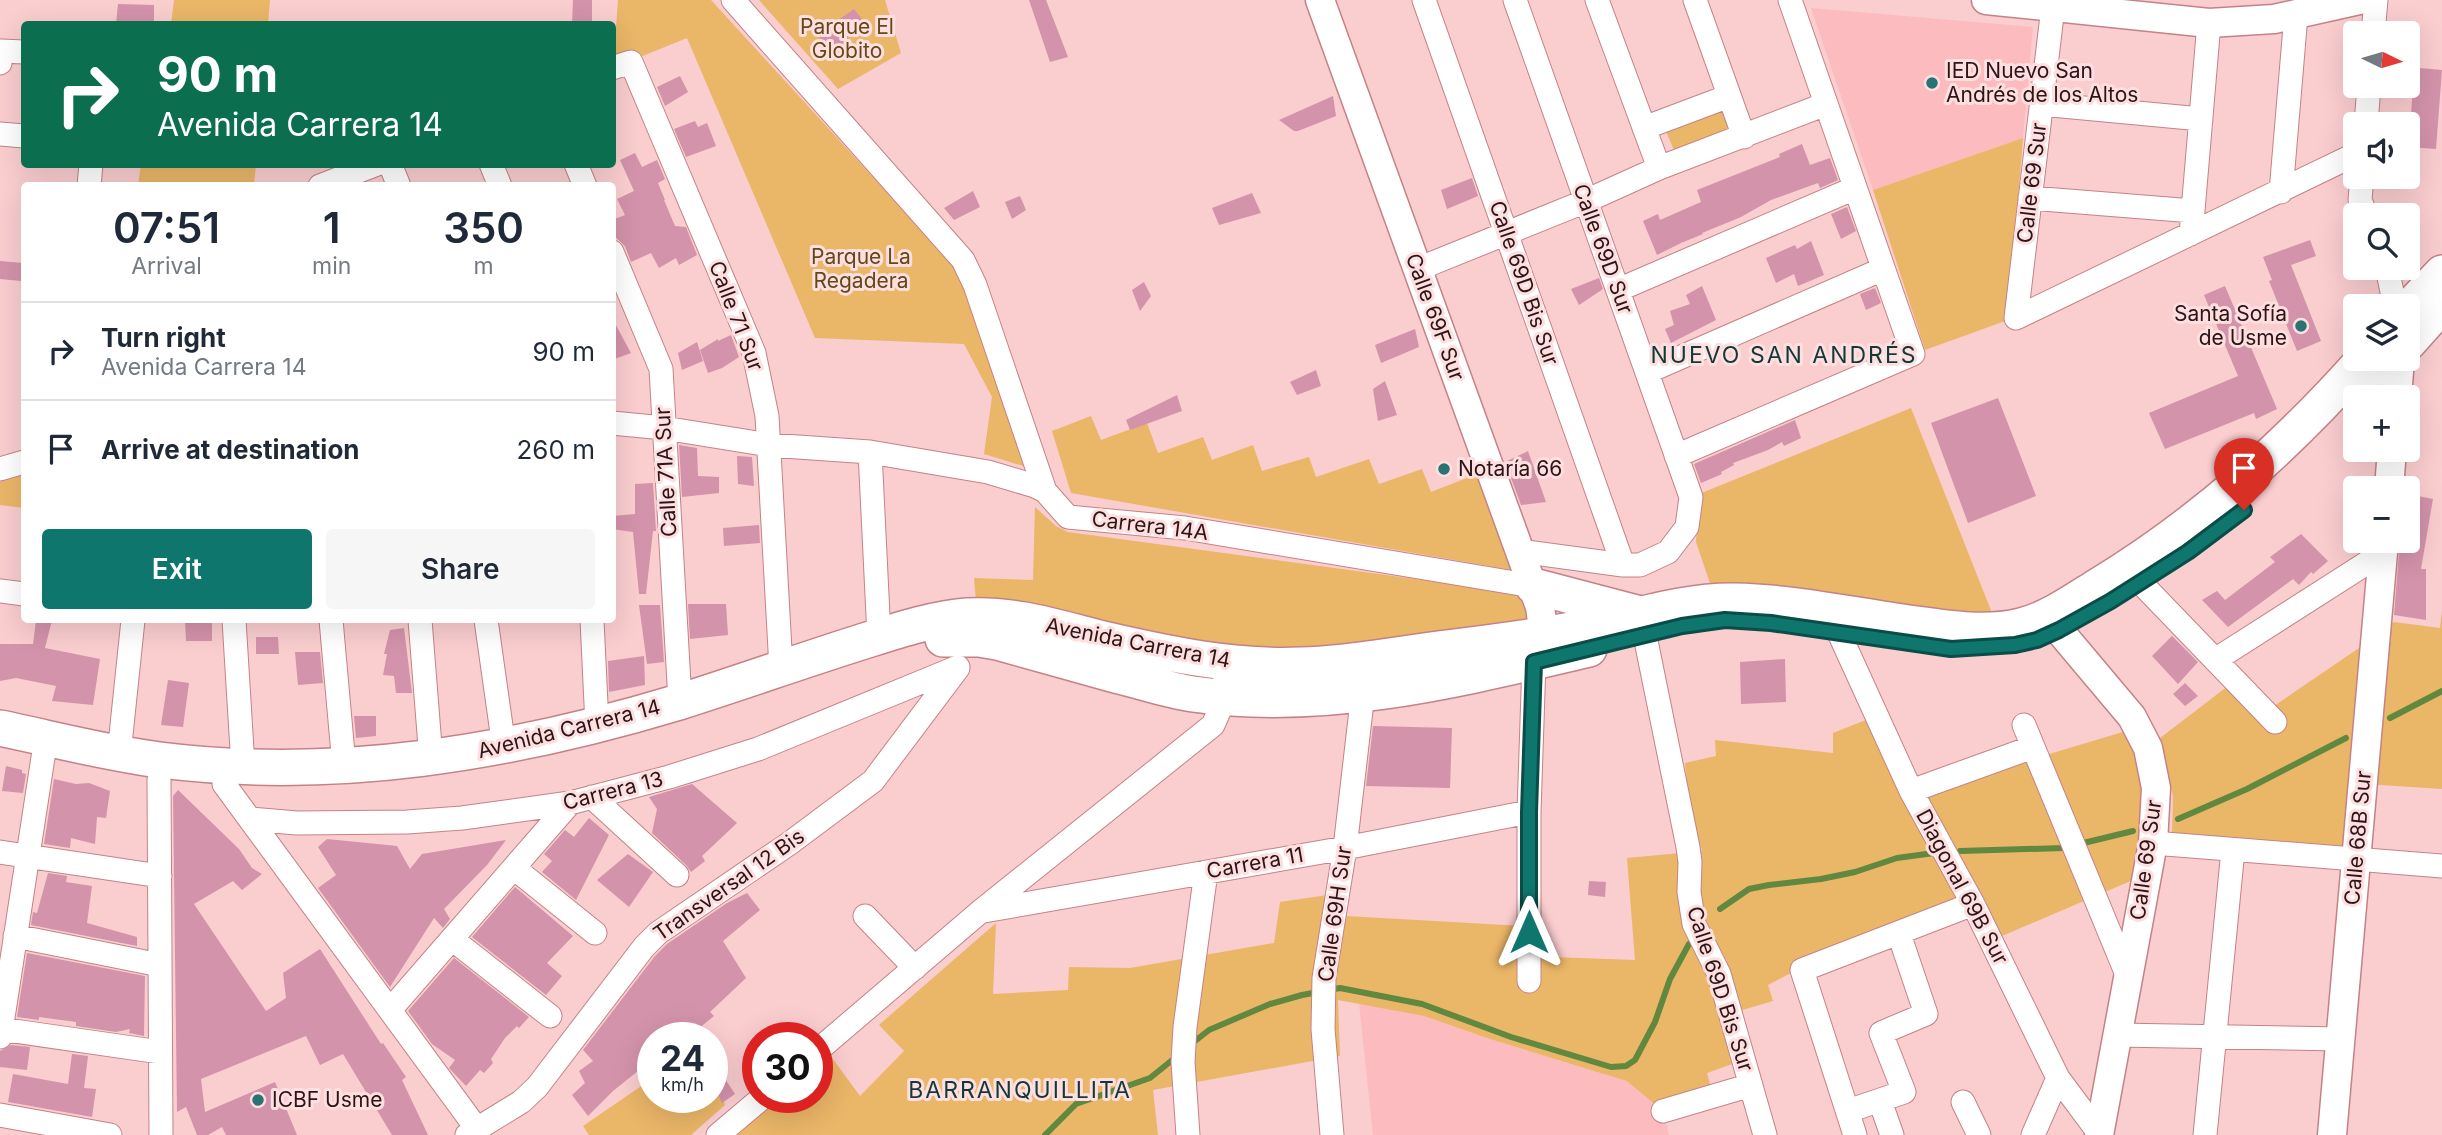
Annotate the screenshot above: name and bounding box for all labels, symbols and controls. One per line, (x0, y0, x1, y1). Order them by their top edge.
park label: Parque El Globito (800, 14, 894, 63)
north arrow (2343, 21, 2420, 98)
map controls (2343, 21, 2420, 553)
text: 90 m (157, 45, 278, 104)
icon: right (42, 49, 133, 140)
place label: IED Nuevo San Andrés de los Altos (1946, 58, 2138, 107)
marker: IED Nuevo San Andrés de los Altos (1924, 75, 1940, 91)
text: Avenida Carrera 14 (157, 105, 443, 144)
button: sound (2343, 112, 2420, 189)
street label: Calle 69 Sur (2012, 121, 2051, 245)
street label: Calle 69D Sur (1568, 180, 1639, 317)
street label: Calle 69D Bis Sur (1485, 197, 1564, 368)
text: 07:51 (113, 202, 220, 253)
text: 1 (323, 202, 341, 253)
text: 350 (443, 202, 524, 253)
button: search (2343, 203, 2420, 280)
park label: Parque La Regadera (811, 244, 911, 293)
street label: Calle 69F Sur (1401, 250, 1470, 384)
text: Arrival (131, 252, 202, 280)
text: min (312, 252, 351, 280)
text: m (474, 252, 494, 280)
street label: Calle 71 Sur (704, 257, 769, 374)
button: layers (2343, 294, 2420, 371)
place label: Santa Sofía de Usme (2174, 301, 2287, 350)
marker: Santa Sofía de Usme (2293, 318, 2309, 334)
text: Turn right (101, 322, 226, 353)
icon: right (42, 332, 80, 370)
text: 90 m (532, 336, 595, 367)
district label: NUEVO SAN ANDRÉS (1650, 341, 1918, 369)
text: Avenida Carrera 14 (101, 353, 307, 381)
button: + (2343, 385, 2420, 462)
street label: Calle 71A Sur (650, 406, 681, 538)
icon: arrive (42, 430, 80, 468)
text: Arrive at destination (101, 434, 360, 465)
text: 260 m (517, 434, 595, 465)
pin (2214, 438, 2274, 510)
icon: arrive (2225, 449, 2263, 487)
place label: Notaría 66 (1458, 456, 1562, 481)
marker: Notaría 66 (1436, 461, 1452, 477)
button: − (2343, 476, 2420, 553)
street label: Carrera 14A (1090, 506, 1210, 545)
button: Exit (42, 529, 312, 609)
button: Share (326, 529, 595, 609)
street label: Avenida Carrera 14 (1044, 612, 1233, 673)
street label: Avenida Carrera 14 (475, 694, 663, 763)
street label: Carrera 13 (560, 766, 666, 815)
street label: Calle 68B Sur (2339, 770, 2376, 906)
street label: Calle 69 Sur (2125, 798, 2166, 922)
street label: Diagonal 69B Sur (1911, 805, 2014, 969)
street label: Transversal 12 Bis (649, 823, 809, 946)
street label: Carrera 11 (1205, 842, 1305, 883)
street label: Calle 69H Sur (1313, 844, 1356, 983)
position arrow (1492, 895, 1566, 969)
street label: Calle 69D Bis Sur (1682, 903, 1759, 1075)
speed limit sign: 30 (742, 1022, 833, 1113)
text: 24 (660, 1037, 705, 1079)
text: km/h (661, 1074, 704, 1095)
district label: BARRANQUILLITA (908, 1076, 1132, 1104)
place label: ICBF Usme (272, 1087, 382, 1112)
marker: ICBF Usme (250, 1092, 266, 1108)

